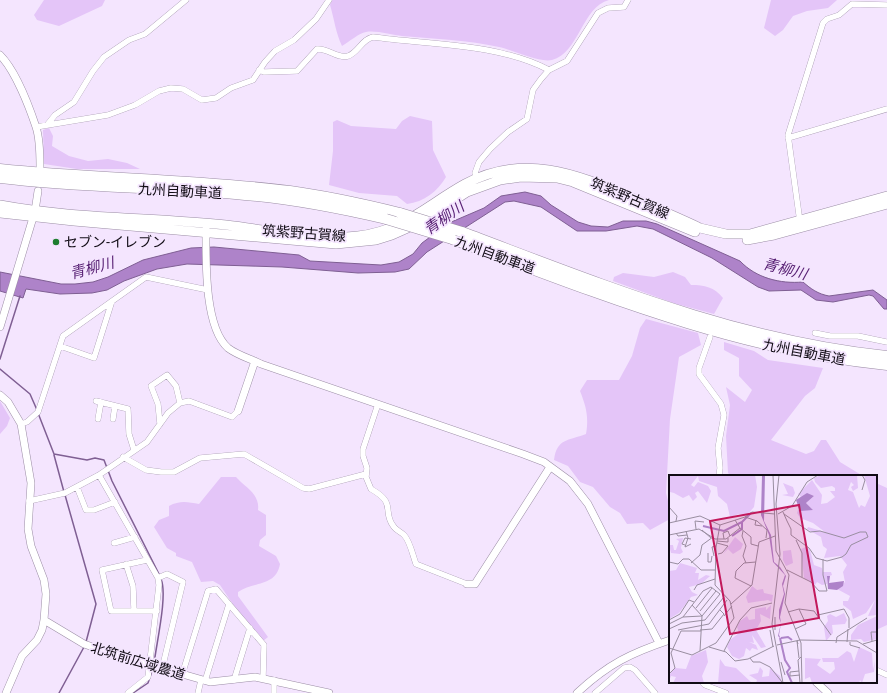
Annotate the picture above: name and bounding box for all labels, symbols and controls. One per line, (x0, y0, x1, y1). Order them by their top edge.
street label: 筑紫野古賀線 (588, 174, 672, 222)
street label: 九州自動車道 (138, 181, 222, 201)
water label: 青柳川 (420, 197, 469, 237)
street label: 筑紫野古賀線 (262, 222, 346, 244)
street label: 九州自動車道 (453, 233, 537, 277)
place label: セブン-イレブン (64, 234, 166, 250)
marker: セブン-イレブン (51, 237, 61, 247)
water label: 青柳川 (68, 253, 118, 282)
water label: 青柳川 (761, 254, 811, 283)
street label: 九州自動車道 (761, 336, 847, 368)
inset map (669, 475, 877, 683)
street label: 北筑前広域農道 (89, 639, 187, 683)

